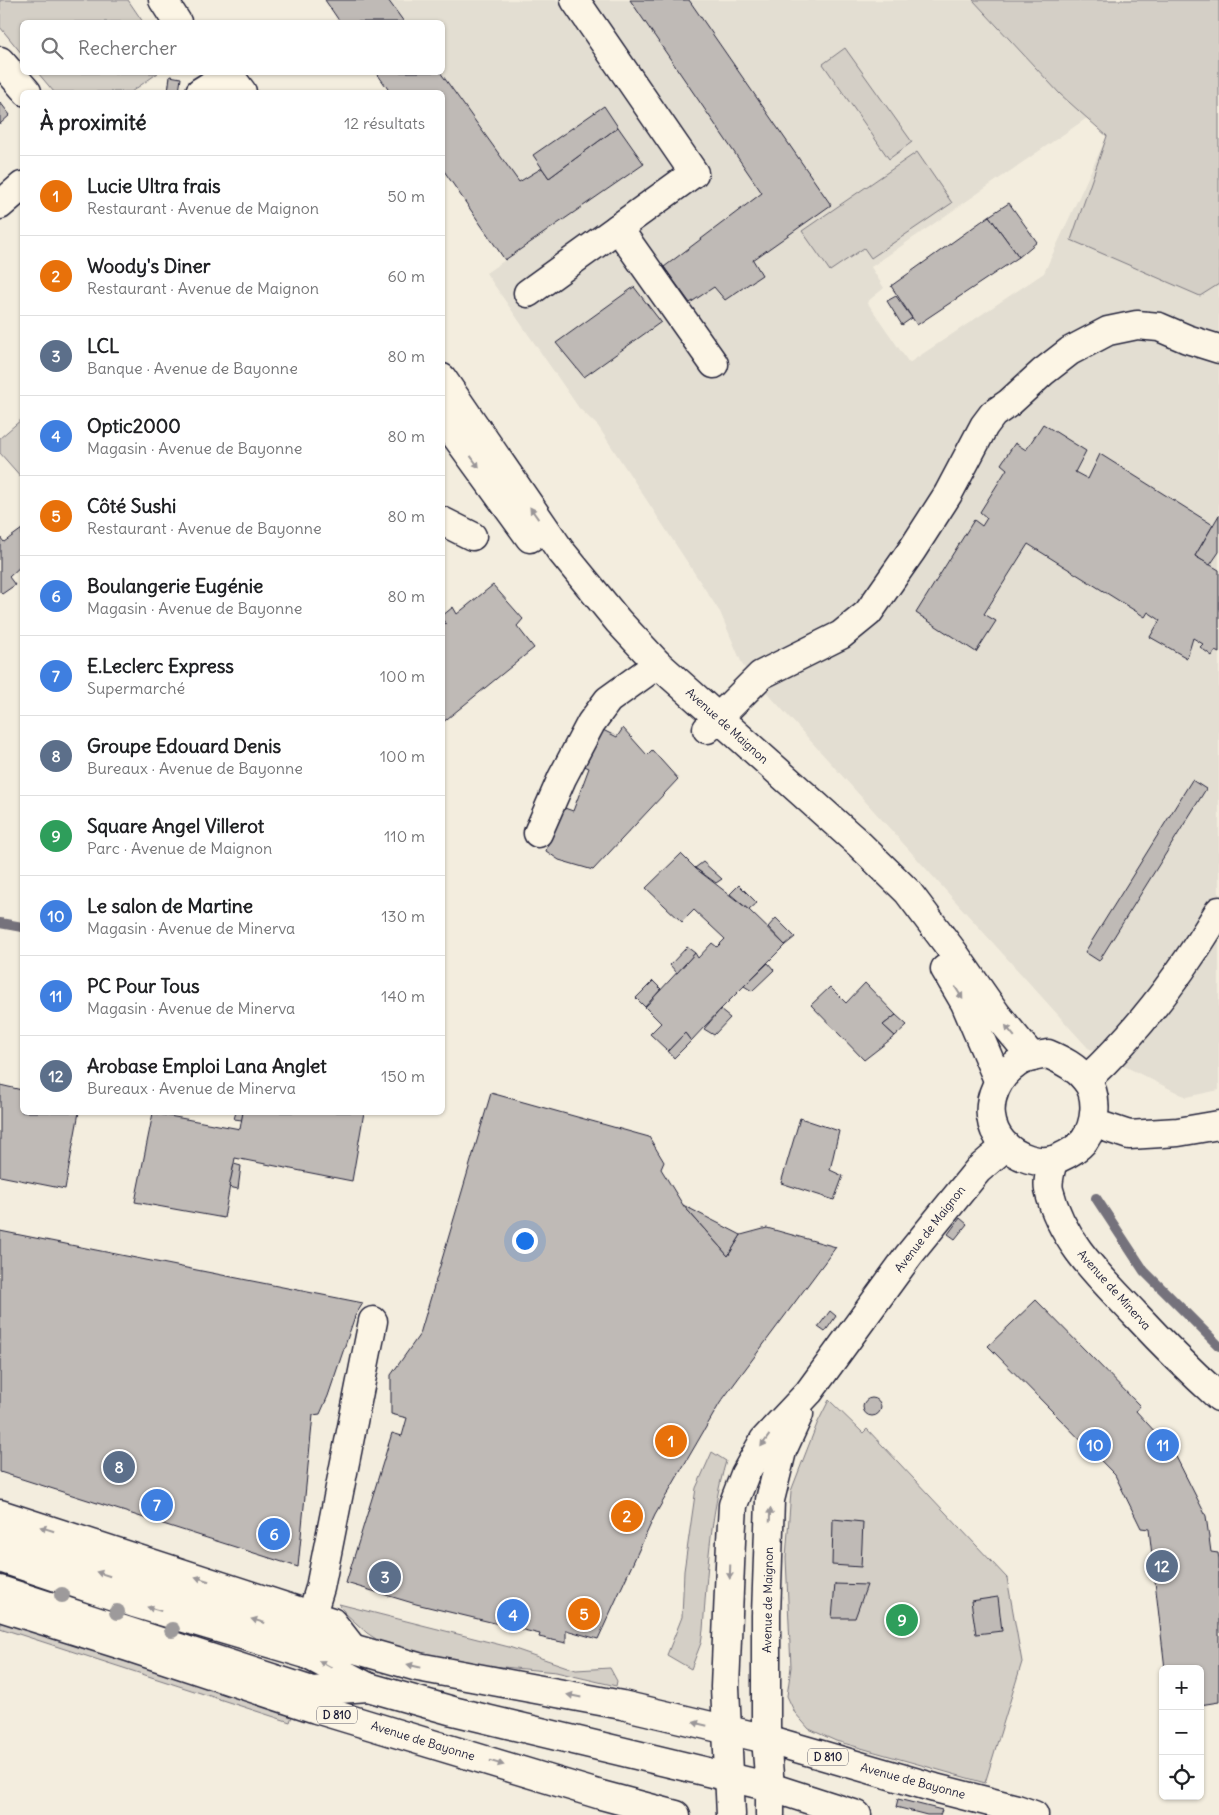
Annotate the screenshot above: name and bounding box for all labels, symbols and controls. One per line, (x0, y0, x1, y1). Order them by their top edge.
search box (20, 20, 445, 75)
icon: search (38, 34, 66, 62)
text: Rechercher (78, 36, 177, 60)
text: À proximité (40, 109, 147, 136)
text: 12 résultats (344, 113, 425, 133)
text: Lucie Ultra frais (87, 174, 221, 198)
text: 1 (53, 186, 59, 206)
text: 50 m (387, 186, 425, 206)
text: Restaurant · Avenue de Maignon (87, 198, 319, 218)
text: Woody's Diner (87, 254, 210, 278)
text: 2 (52, 266, 60, 286)
text: 60 m (387, 266, 425, 286)
text: Restaurant · Avenue de Maignon (87, 278, 319, 298)
text: LCL (87, 334, 119, 358)
text: 3 (51, 346, 61, 366)
text: 80 m (387, 346, 425, 366)
text: Banque · Avenue de Bayonne (87, 358, 298, 378)
text: Optic2000 (87, 414, 181, 438)
text: 4 (51, 426, 61, 446)
text: 80 m (387, 426, 425, 446)
text: Magasin · Avenue de Bayonne (87, 438, 302, 458)
one-way arrow (469, 455, 480, 468)
text: Côté Sushi (87, 494, 176, 518)
text: 5 (51, 506, 61, 526)
text: 80 m (387, 506, 425, 526)
one-way arrow (529, 506, 539, 520)
text: Restaurant · Avenue de Bayonne (87, 518, 322, 538)
text: Boulangerie Eugénie (87, 574, 263, 598)
text: 6 (51, 586, 61, 606)
text: 80 m (387, 586, 425, 606)
text: Magasin · Avenue de Bayonne (87, 598, 302, 618)
text: E.Leclerc Express (87, 654, 234, 678)
text: 7 (52, 666, 60, 686)
text: 100 m (380, 666, 425, 686)
text: Supermarché (87, 678, 185, 698)
street label: Avenue de Maignon (683, 685, 772, 767)
text: Groupe Edouard Denis (87, 734, 281, 758)
text: 8 (51, 746, 61, 766)
text: 100 m (380, 746, 425, 766)
text: Bureaux · Avenue de Bayonne (87, 758, 303, 778)
text: Square Angel Villerot (87, 814, 264, 838)
text: 9 (51, 826, 61, 846)
text: 110 m (384, 826, 425, 846)
text: Parc · Avenue de Maignon (87, 838, 272, 858)
text: Le salon de Martine (87, 894, 253, 918)
text: 10 (48, 906, 64, 926)
text: 130 m (381, 906, 425, 926)
text: Magasin · Avenue de Minerva (87, 918, 295, 938)
text: PC Pour Tous (87, 974, 200, 998)
text: 11 (50, 986, 62, 1006)
text: 140 m (381, 986, 425, 1006)
one-way arrow (954, 986, 964, 999)
text: Magasin · Avenue de Minerva (87, 998, 295, 1018)
one-way arrow (1005, 1025, 1016, 1038)
text: Arobase Emploi Lana Anglet (87, 1054, 327, 1078)
text: 12 (48, 1066, 64, 1086)
text: 150 m (381, 1066, 425, 1086)
text: Bureaux · Avenue de Minerva (87, 1078, 296, 1098)
street label: Avenue de Maignon (891, 1182, 968, 1275)
your location (512, 1228, 538, 1254)
street label: Avenue de Minerva (1074, 1246, 1154, 1333)
pin: 1 (655, 1422, 687, 1460)
pin: 10 (1079, 1426, 1111, 1464)
pin: 11 (1147, 1426, 1179, 1464)
one-way arrow (760, 1434, 770, 1448)
pin: 8 (103, 1448, 135, 1486)
pin: 7 (141, 1486, 173, 1524)
pin: 2 (611, 1497, 643, 1535)
one-way arrow (766, 1507, 774, 1523)
pin: 6 (258, 1515, 290, 1553)
one-way arrow (39, 1525, 54, 1533)
street label: Avenue de Maignon (759, 1547, 776, 1653)
pin: 12 (1146, 1547, 1178, 1585)
pin: 3 (369, 1558, 401, 1596)
one-way arrow (725, 1564, 733, 1580)
one-way arrow (95, 1569, 110, 1577)
one-way arrow (194, 1575, 209, 1583)
pin: 5 (568, 1595, 600, 1633)
pin: 4 (497, 1596, 529, 1634)
pin: 9 (886, 1601, 918, 1639)
one-way arrow (147, 1605, 162, 1613)
one-way arrow (251, 1617, 266, 1625)
one-way arrow (318, 1660, 333, 1668)
one-way arrow (407, 1662, 422, 1670)
map controls (1159, 1665, 1204, 1800)
button: + (1159, 1665, 1204, 1710)
one-way arrow (566, 1692, 582, 1700)
road number: D 810 (317, 1706, 357, 1724)
button: − (1159, 1710, 1204, 1755)
street label: Avenue de Bayonne (369, 1718, 477, 1763)
one-way arrow (692, 1720, 707, 1728)
road number: D 810 (808, 1748, 848, 1765)
button: locate (1159, 1755, 1204, 1800)
street label: Avenue de Bayonne (859, 1759, 967, 1802)
one-way arrow (490, 1760, 505, 1768)

